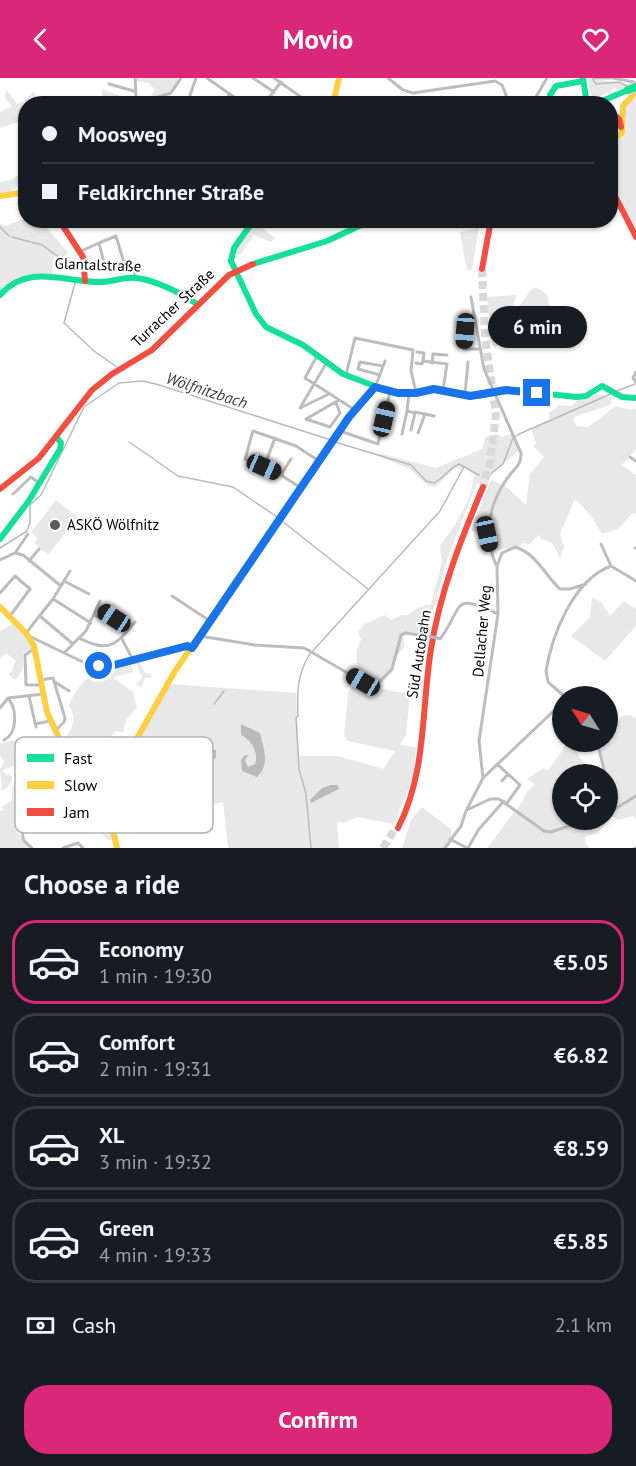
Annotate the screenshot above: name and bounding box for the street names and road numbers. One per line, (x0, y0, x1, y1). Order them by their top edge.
street label: Glantalstraße (54, 253, 142, 276)
street label: Turracher Straße (127, 264, 218, 351)
street label: Dellacher Weg (468, 584, 495, 678)
street label: Süd Autobahn (402, 608, 435, 700)

